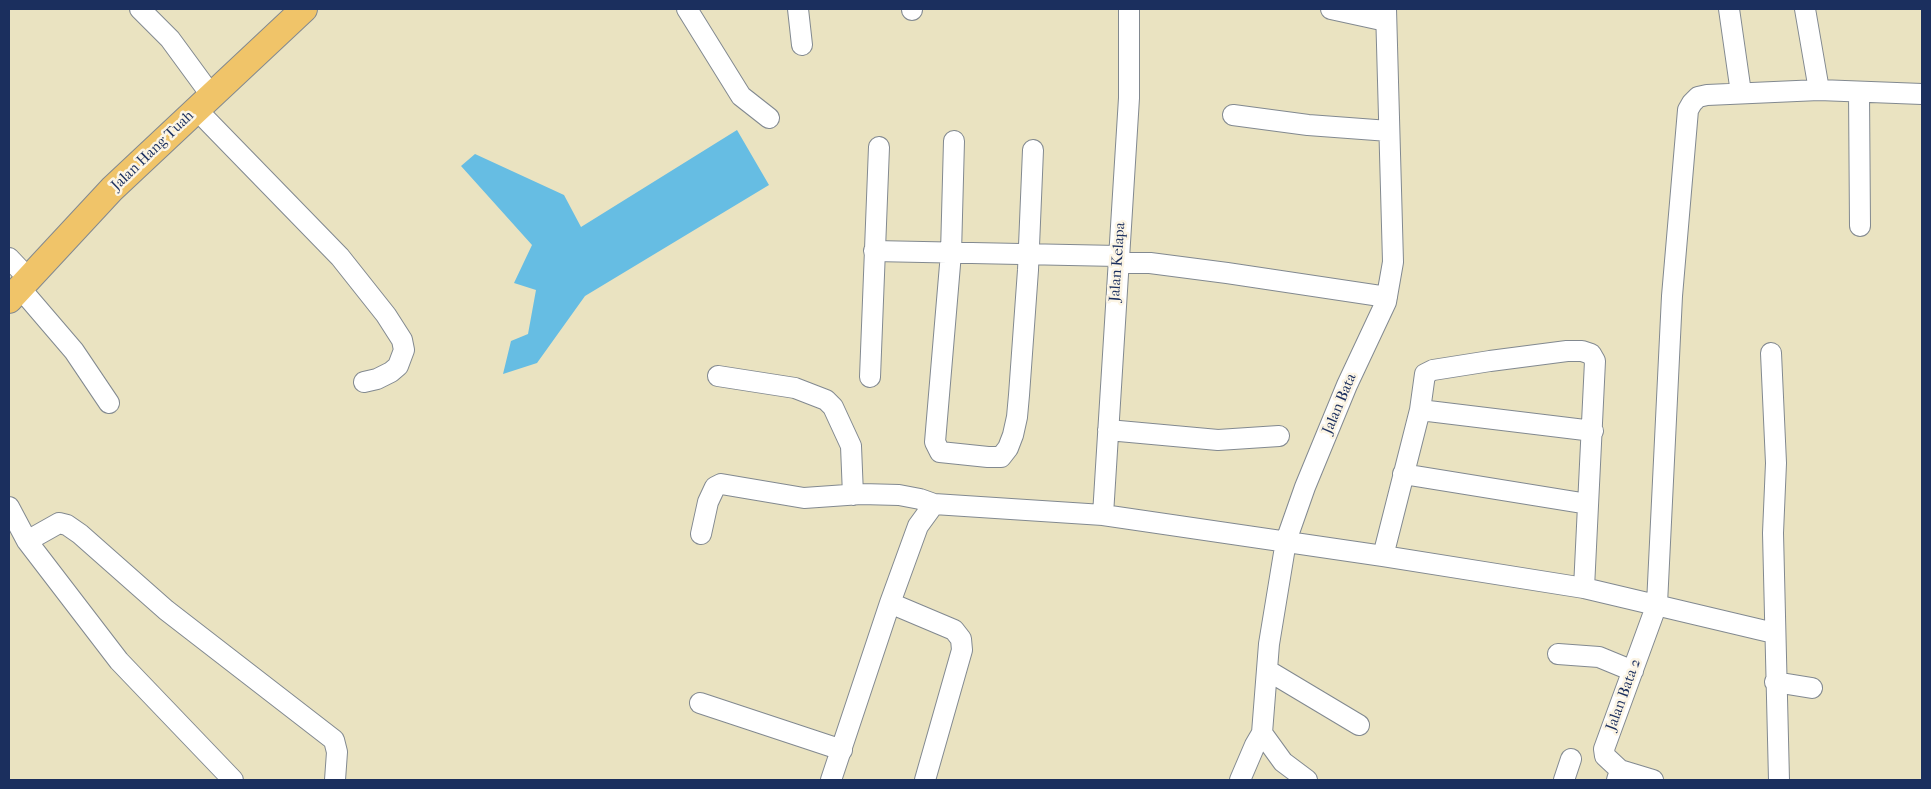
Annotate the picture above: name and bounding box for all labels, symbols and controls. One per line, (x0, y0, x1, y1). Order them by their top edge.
street label: Jalan Hang Tuah (108, 107, 198, 195)
street label: Jalan Kelapa (1106, 222, 1130, 302)
street label: Jalan Bata (1319, 371, 1361, 437)
street label: Jalan Bata 2 (1603, 657, 1645, 733)

